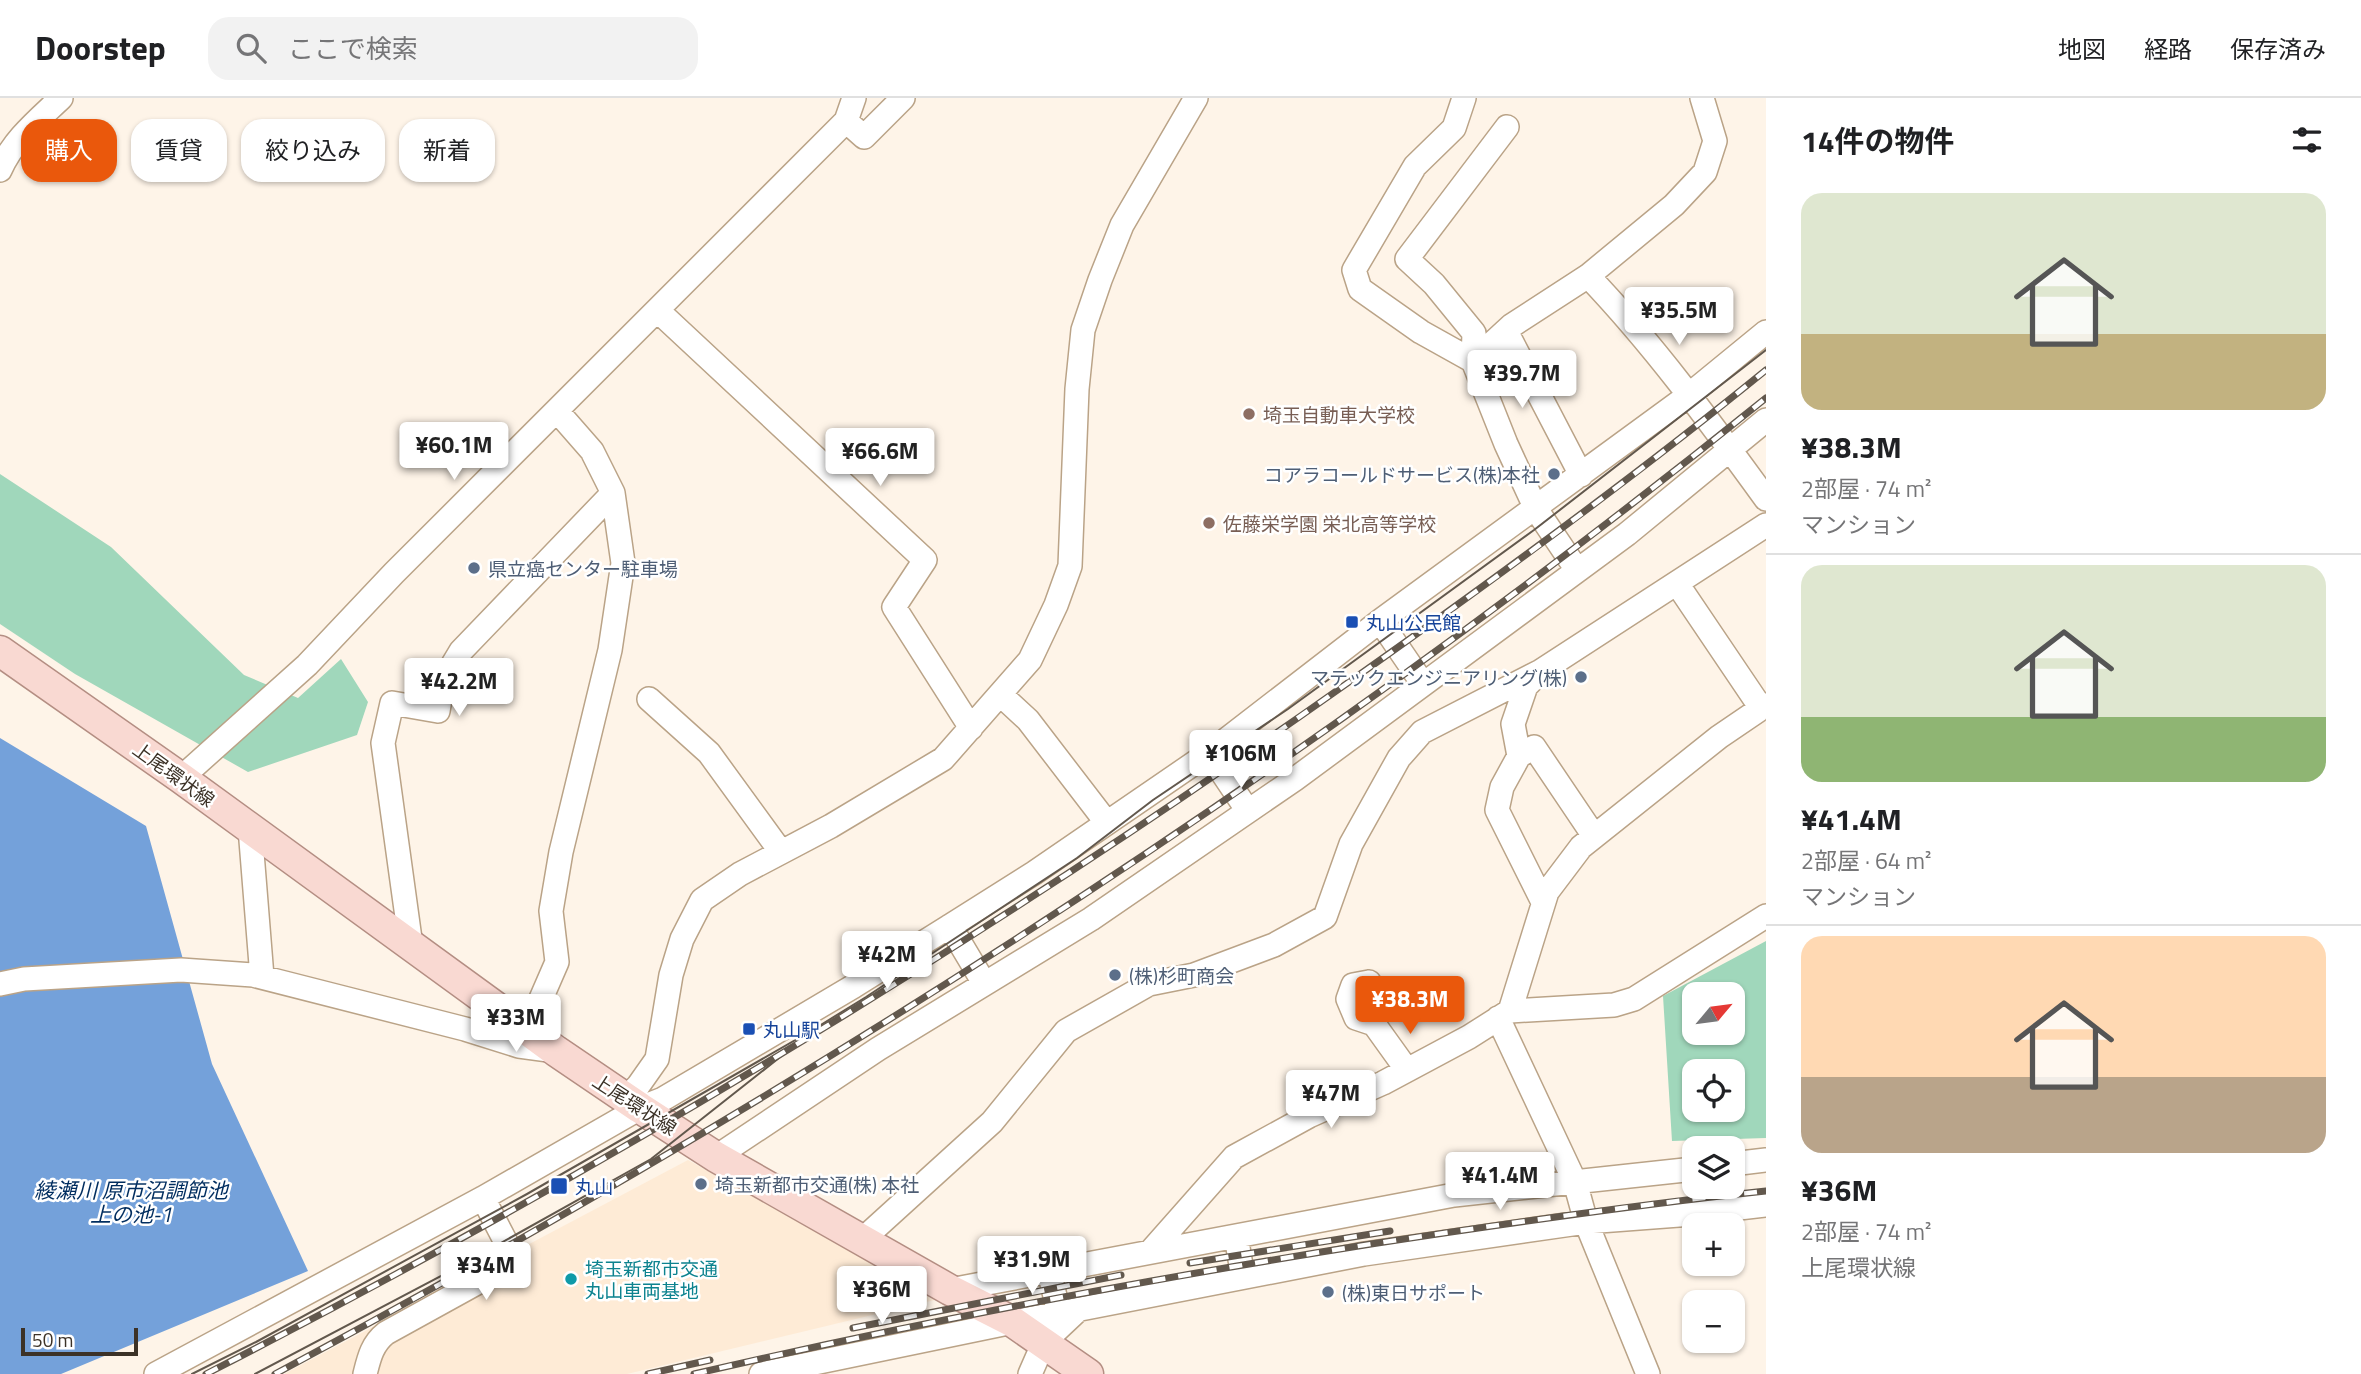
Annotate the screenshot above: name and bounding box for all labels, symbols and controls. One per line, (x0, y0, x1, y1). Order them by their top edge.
search box (208, 17, 698, 80)
text: Doorstep (35, 23, 166, 73)
icon: search (232, 29, 270, 67)
text: ここで検索 (288, 29, 418, 68)
text: 地図 (2058, 31, 2106, 67)
text: 経路 (2144, 31, 2192, 67)
text: 保存済み (2230, 31, 2326, 67)
text: 14件の物件 (1801, 118, 1955, 164)
chip: 購入 (21, 119, 117, 182)
chip: 賃貸 (131, 119, 227, 182)
chip: 絞り込み (241, 119, 385, 182)
chip: 新着 (399, 119, 495, 182)
icon: filters (2288, 121, 2326, 159)
icon: home (2001, 239, 2127, 365)
pin: ¥35.5M (1622, 288, 1736, 347)
text: ¥35.5M (1640, 292, 1718, 327)
pin: ¥39.7M (1465, 350, 1579, 410)
text: ¥39.7M (1483, 355, 1561, 390)
place label: 埼玉自動車大学校 (1263, 400, 1415, 429)
marker: 埼玉自動車大学校 (1241, 406, 1257, 422)
pin: ¥60.1M (397, 422, 511, 482)
text: ¥38.3M (1801, 424, 1902, 470)
text: ¥60.1M (415, 427, 493, 462)
pin: ¥66.6M (823, 428, 937, 488)
text: ¥66.6M (841, 433, 919, 468)
place label: コアラコールドサービス(株)本社 (1264, 460, 1540, 489)
marker: コアラコールドサービス(株)本社 (1546, 466, 1562, 482)
text: 2部屋 · 74 m² (1801, 471, 1931, 506)
text: マンション (1801, 507, 1916, 542)
place label: 佐藤栄学園 栄北高等学校 (1223, 509, 1436, 538)
marker: 佐藤栄学園 栄北高等学校 (1201, 515, 1217, 531)
place label: 県立癌センター駐車場 (488, 554, 678, 583)
marker: 県立癌センター駐車場 (466, 560, 482, 576)
place label: 丸山公民館 (1366, 608, 1461, 637)
icon: home (2001, 611, 2127, 737)
marker: 丸山公民館 (1344, 614, 1360, 630)
pin: ¥42.2M (402, 658, 516, 718)
text: ¥42.2M (420, 663, 498, 698)
place label: マテックエンジニアリング(株) (1310, 663, 1567, 692)
marker: マテックエンジニアリング(株) (1573, 669, 1589, 685)
pin: ¥106M (1192, 730, 1290, 790)
street label: 上尾環状線 (127, 734, 221, 814)
text: ¥106M (1205, 735, 1277, 770)
text: ¥41.4M (1801, 796, 1902, 842)
text: 2部屋 · 64 m² (1801, 843, 1931, 878)
text: マンション (1801, 879, 1916, 914)
pin: ¥42M (846, 932, 928, 991)
text: ¥42M (858, 936, 916, 971)
place label: (株)杉町商会 (1129, 961, 1234, 990)
marker: (株)杉町商会 (1107, 967, 1123, 983)
pin: ¥38.3M (1353, 976, 1467, 1036)
text: ¥38.3M (1371, 981, 1449, 1016)
north arrow (1682, 982, 1745, 1045)
map controls (1682, 982, 1745, 1353)
icon: home (2001, 982, 2127, 1108)
pin: ¥33M (475, 995, 557, 1054)
text: ¥33M (487, 999, 545, 1034)
place label: 丸山駅 (763, 1015, 820, 1044)
marker: 丸山駅 (741, 1021, 757, 1037)
button: locate (1682, 1059, 1745, 1122)
street label: 上尾環状線 (587, 1066, 683, 1142)
pin: ¥47M (1290, 1070, 1372, 1130)
text: ¥47M (1302, 1075, 1360, 1110)
button: layers (1682, 1136, 1745, 1199)
pin: ¥41.4M (1443, 1152, 1557, 1212)
text: ¥41.4M (1461, 1157, 1539, 1192)
text: ¥36M (1801, 1167, 1877, 1213)
place label: 埼玉新都市交通(株) 本社 (715, 1170, 919, 1199)
place label: 丸山 (575, 1172, 613, 1201)
water label: 綾瀬川 原市沼調節池 上の池-1 (34, 1174, 230, 1230)
marker: 丸山 (549, 1176, 569, 1196)
marker: 埼玉新都市交通(株) 本社 (693, 1176, 709, 1192)
button: + (1682, 1213, 1745, 1276)
text: 2部屋 · 74 m² (1801, 1214, 1931, 1249)
pin: ¥31.9M (975, 1236, 1089, 1296)
text: ¥31.9M (993, 1241, 1071, 1276)
pin: ¥34M (445, 1242, 527, 1302)
text: ¥34M (457, 1247, 515, 1282)
text: 上尾環状線 (1801, 1250, 1916, 1285)
place label: 埼玉新都市交通 丸山車両基地 (585, 1254, 718, 1305)
pin: ¥36M (841, 1266, 923, 1326)
marker: 埼玉新都市交通 丸山車両基地 (563, 1271, 579, 1287)
text: ¥36M (853, 1271, 911, 1306)
place label: (株)東日サポート (1342, 1278, 1485, 1307)
marker: (株)東日サポート (1320, 1284, 1336, 1300)
button: − (1682, 1290, 1745, 1353)
scale bar (21, 1325, 138, 1357)
text: 50 m (32, 1325, 73, 1354)

